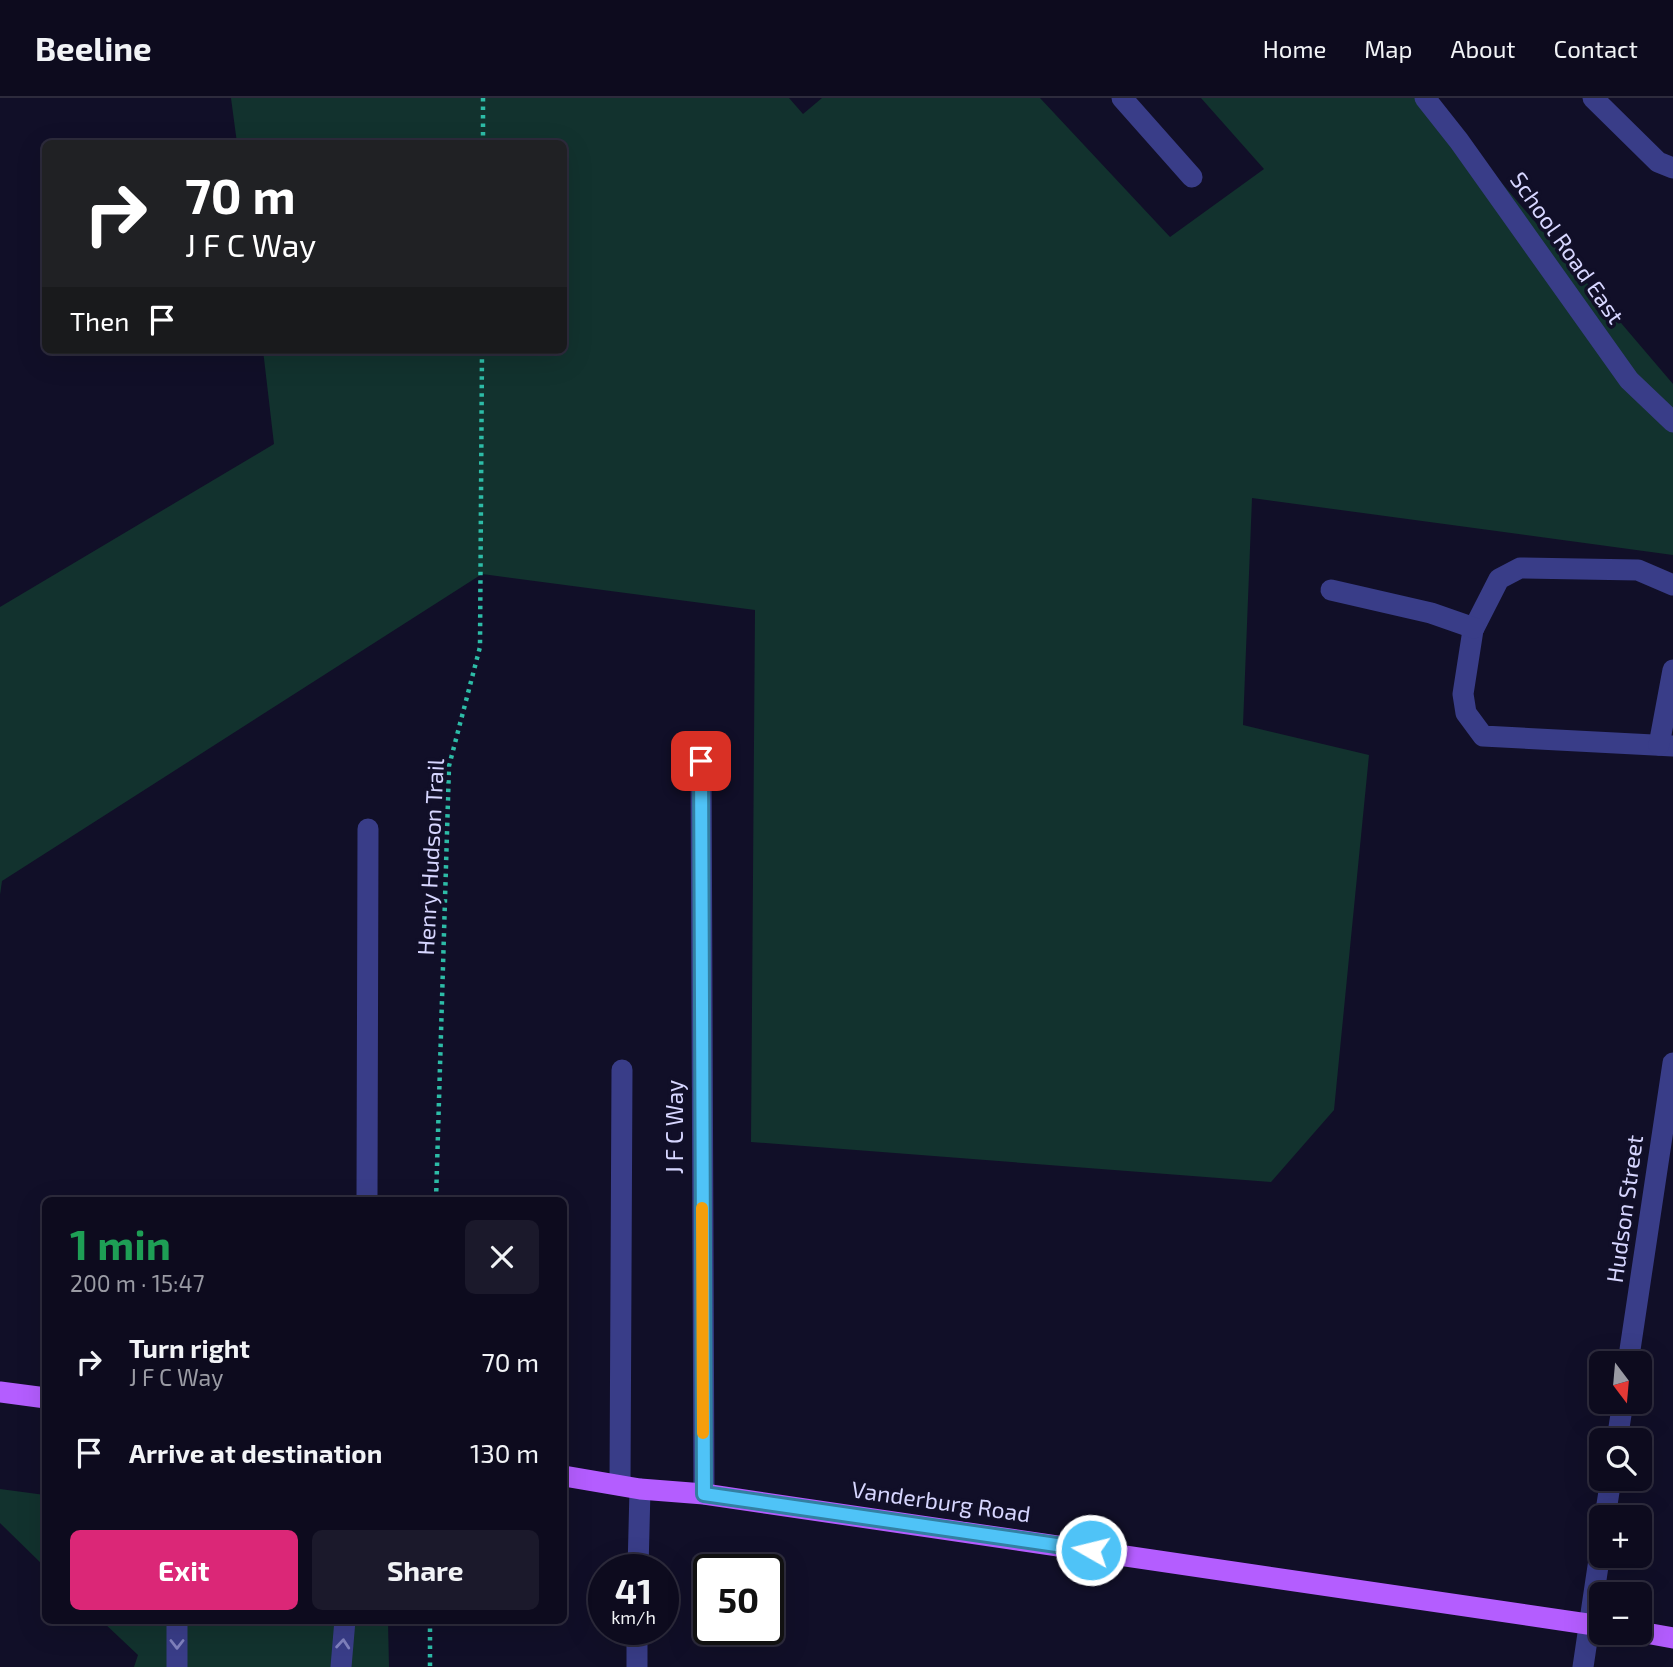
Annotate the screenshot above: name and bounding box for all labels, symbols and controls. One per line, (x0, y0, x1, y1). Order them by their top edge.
text: Beeline (35, 28, 152, 68)
text: Home (1263, 34, 1326, 63)
text: Map (1364, 34, 1412, 63)
text: About (1450, 34, 1516, 63)
text: Contact (1554, 34, 1638, 63)
text: 70 m (185, 165, 296, 224)
street label: School Road East (1505, 166, 1631, 329)
icon: right (70, 168, 161, 259)
text: J F C Way (185, 225, 316, 263)
icon: arrive (143, 301, 181, 339)
text: Then (70, 305, 129, 336)
pin (671, 731, 731, 791)
icon: arrive (682, 742, 720, 780)
street label: Henry Hudson Trail (411, 758, 449, 956)
street label: J F C Way (660, 1080, 688, 1174)
street label: Hudson Street (1600, 1133, 1648, 1284)
text: 1 min (70, 1218, 171, 1268)
button: close (465, 1220, 539, 1294)
text: 200 m · 15:47 (70, 1269, 204, 1297)
text: Turn right (129, 1332, 250, 1363)
icon: right (70, 1343, 108, 1381)
text: 70 m (481, 1346, 539, 1377)
north arrow (1589, 1351, 1652, 1414)
map controls (1589, 1351, 1652, 1645)
text: J F C Way (129, 1363, 223, 1391)
button: search (1589, 1428, 1652, 1491)
icon: arrive (70, 1434, 108, 1472)
text: Arrive at destination (129, 1437, 382, 1468)
text: 130 m (470, 1437, 539, 1468)
street label: Vanderburg Road (850, 1475, 1032, 1527)
button: + (1589, 1505, 1652, 1568)
position arrow (1054, 1513, 1128, 1587)
button: Exit (70, 1530, 298, 1610)
button: Share (312, 1530, 539, 1610)
speed limit sign: 50 (693, 1554, 784, 1645)
text: 41 (615, 1569, 652, 1611)
button: − (1589, 1582, 1652, 1645)
text: km/h (611, 1606, 656, 1628)
one-way arrow (335, 1638, 350, 1649)
one-way arrow (169, 1639, 185, 1650)

